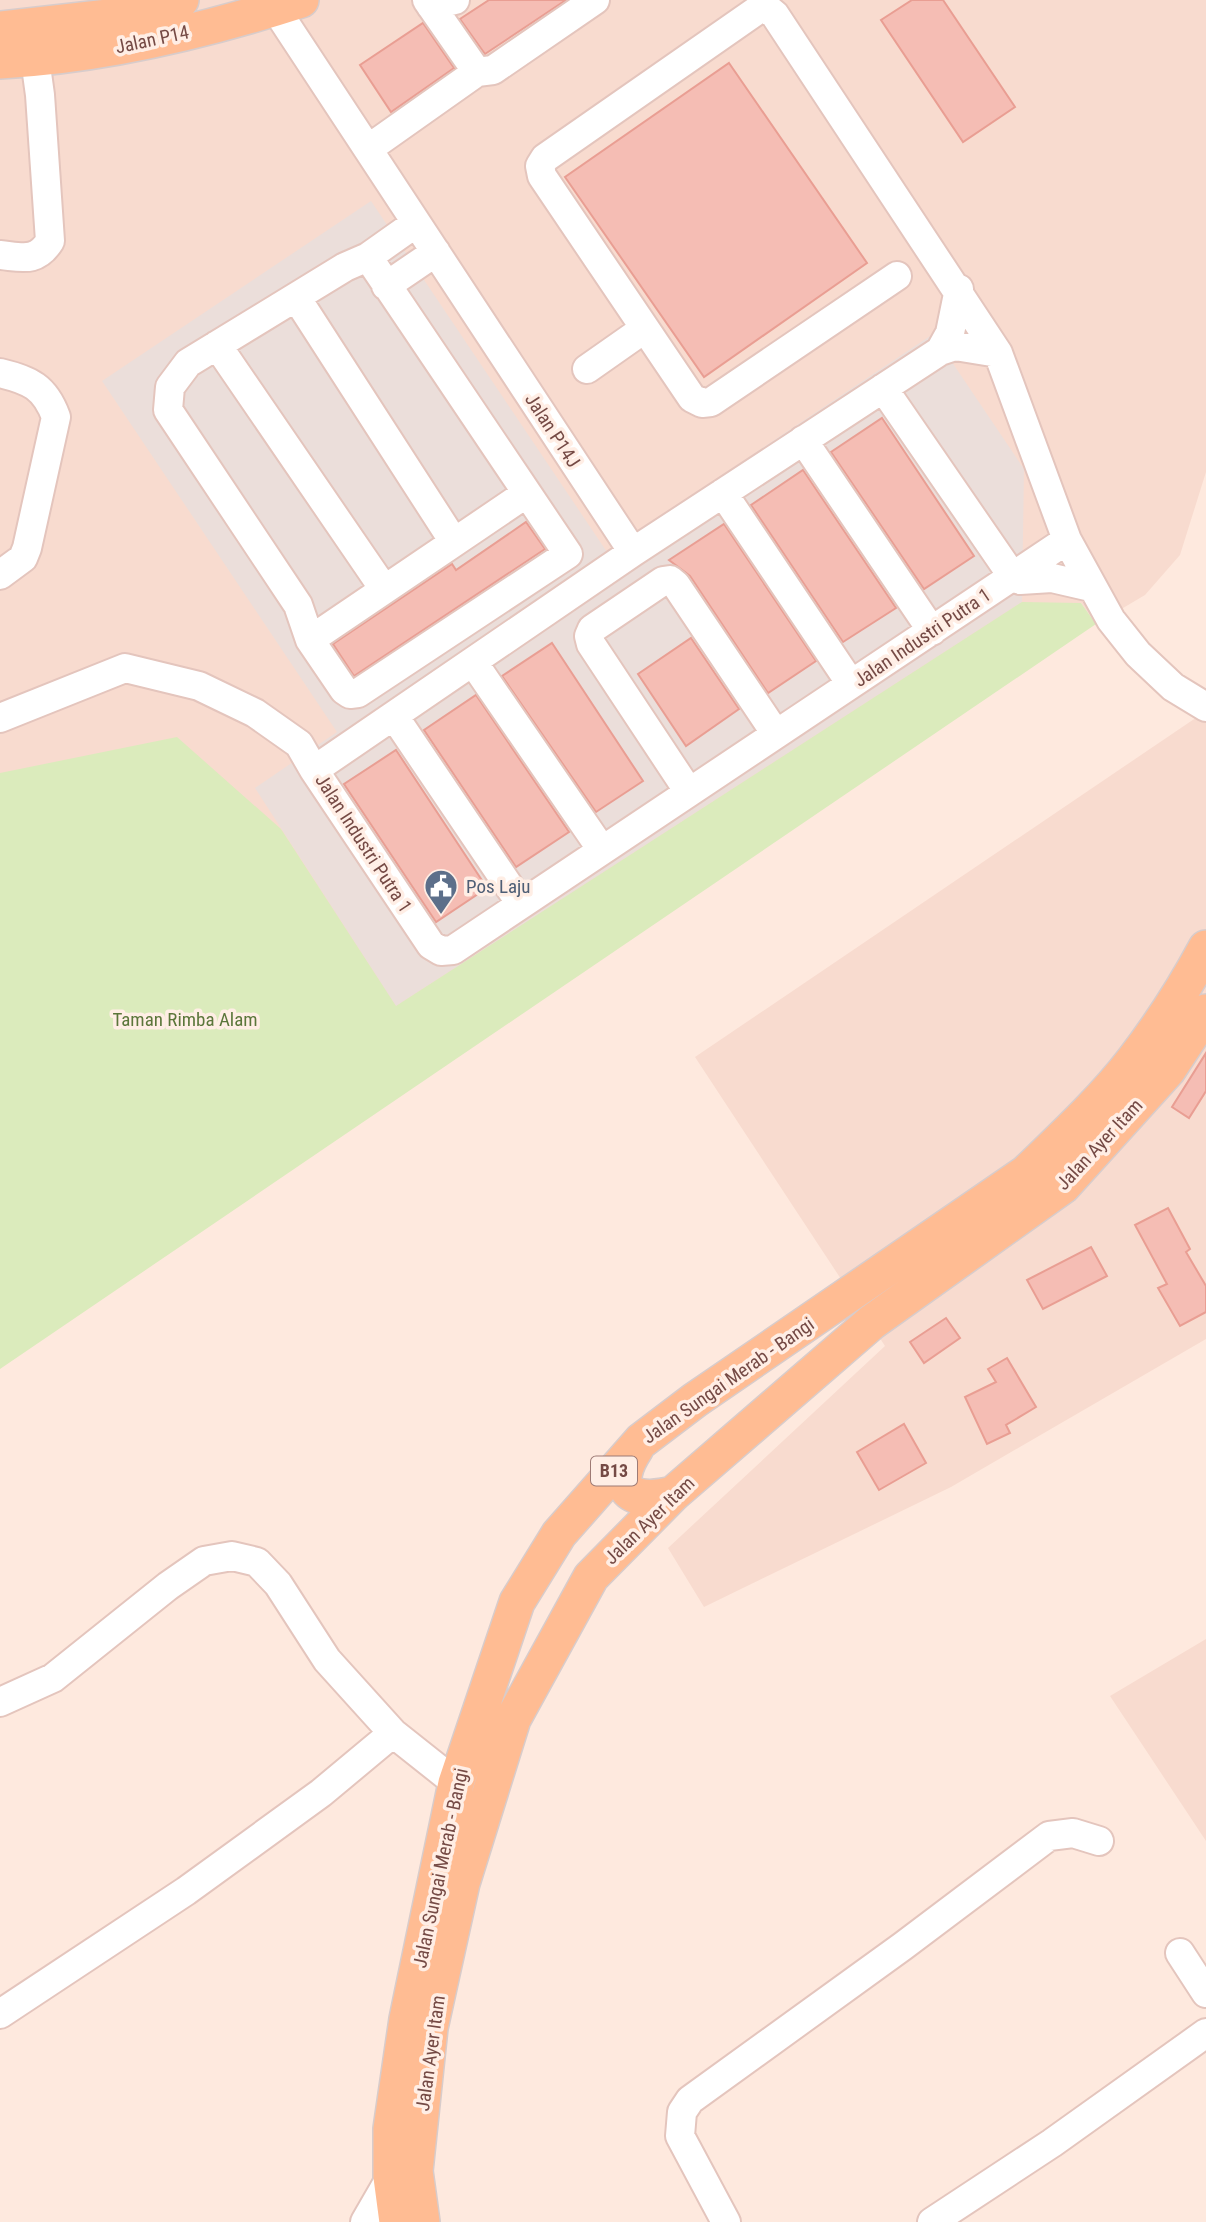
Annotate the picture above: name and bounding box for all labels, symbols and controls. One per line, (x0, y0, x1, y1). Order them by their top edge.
street label: Jalan P14 (113, 20, 191, 58)
street label: Jalan P14J (520, 389, 585, 472)
street label: Jalan Industri Putra 1 (849, 583, 995, 692)
street label: Jalan Industri Putra 1 (310, 770, 417, 917)
public building icon: Pos Laju (422, 867, 460, 916)
place label: Pos Laju (466, 875, 531, 898)
park label: Taman Rimba Alam (112, 1008, 258, 1031)
street label: Jalan Ayer Itam (1051, 1094, 1147, 1195)
street label: Jalan Sungai Merab - Bangi (638, 1313, 818, 1448)
road number: B13 (591, 1456, 637, 1486)
street label: Jalan Ayer Itam (599, 1472, 699, 1569)
street label: Jalan Sungai Merab - Bangi (408, 1766, 473, 1970)
street label: Jalan Ayer Itam (411, 1994, 450, 2112)

